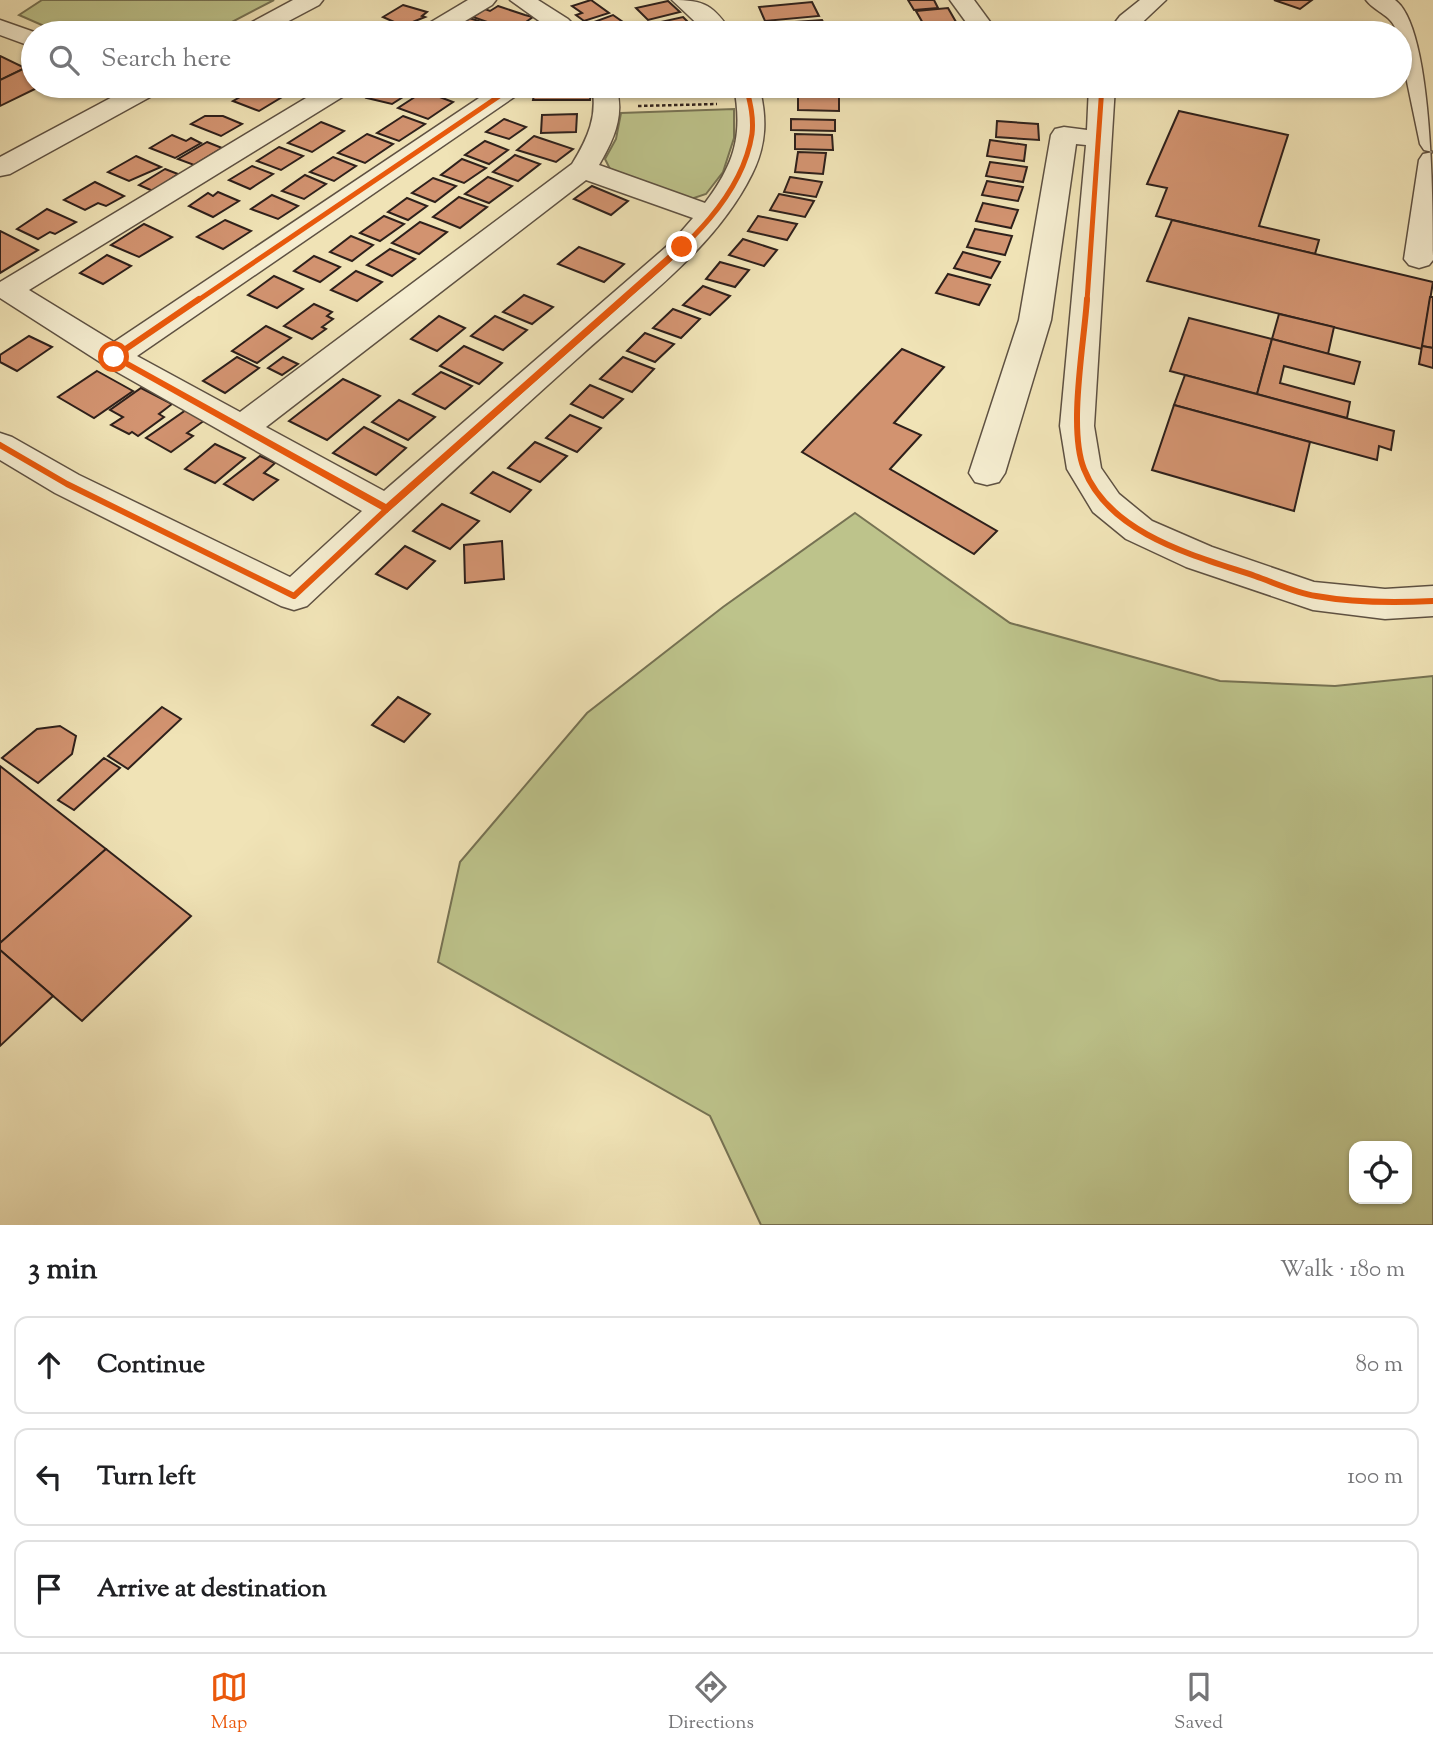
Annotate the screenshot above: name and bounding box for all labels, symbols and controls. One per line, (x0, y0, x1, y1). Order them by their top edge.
search box (21, 21, 1412, 98)
icon: search (45, 41, 83, 79)
text: Search here (101, 41, 231, 78)
route end (666, 231, 697, 262)
route start (98, 341, 129, 372)
map controls (1349, 1141, 1412, 1204)
button: locate (1349, 1141, 1412, 1204)
text: 3 min (28, 1249, 98, 1292)
text: Walk · 180 m (1280, 1254, 1405, 1287)
icon: ahead (30, 1346, 68, 1384)
text: Continue (97, 1347, 205, 1384)
text: 80 m (1355, 1349, 1403, 1382)
icon: left (30, 1458, 68, 1496)
text: Turn left (97, 1459, 196, 1496)
text: 100 m (1347, 1461, 1403, 1494)
icon: arrive (30, 1570, 68, 1608)
text: Arrive at destination (97, 1571, 327, 1608)
tab: Map (210, 1668, 248, 1737)
tab: Directions (668, 1668, 754, 1737)
tab: Saved (1174, 1668, 1223, 1737)

